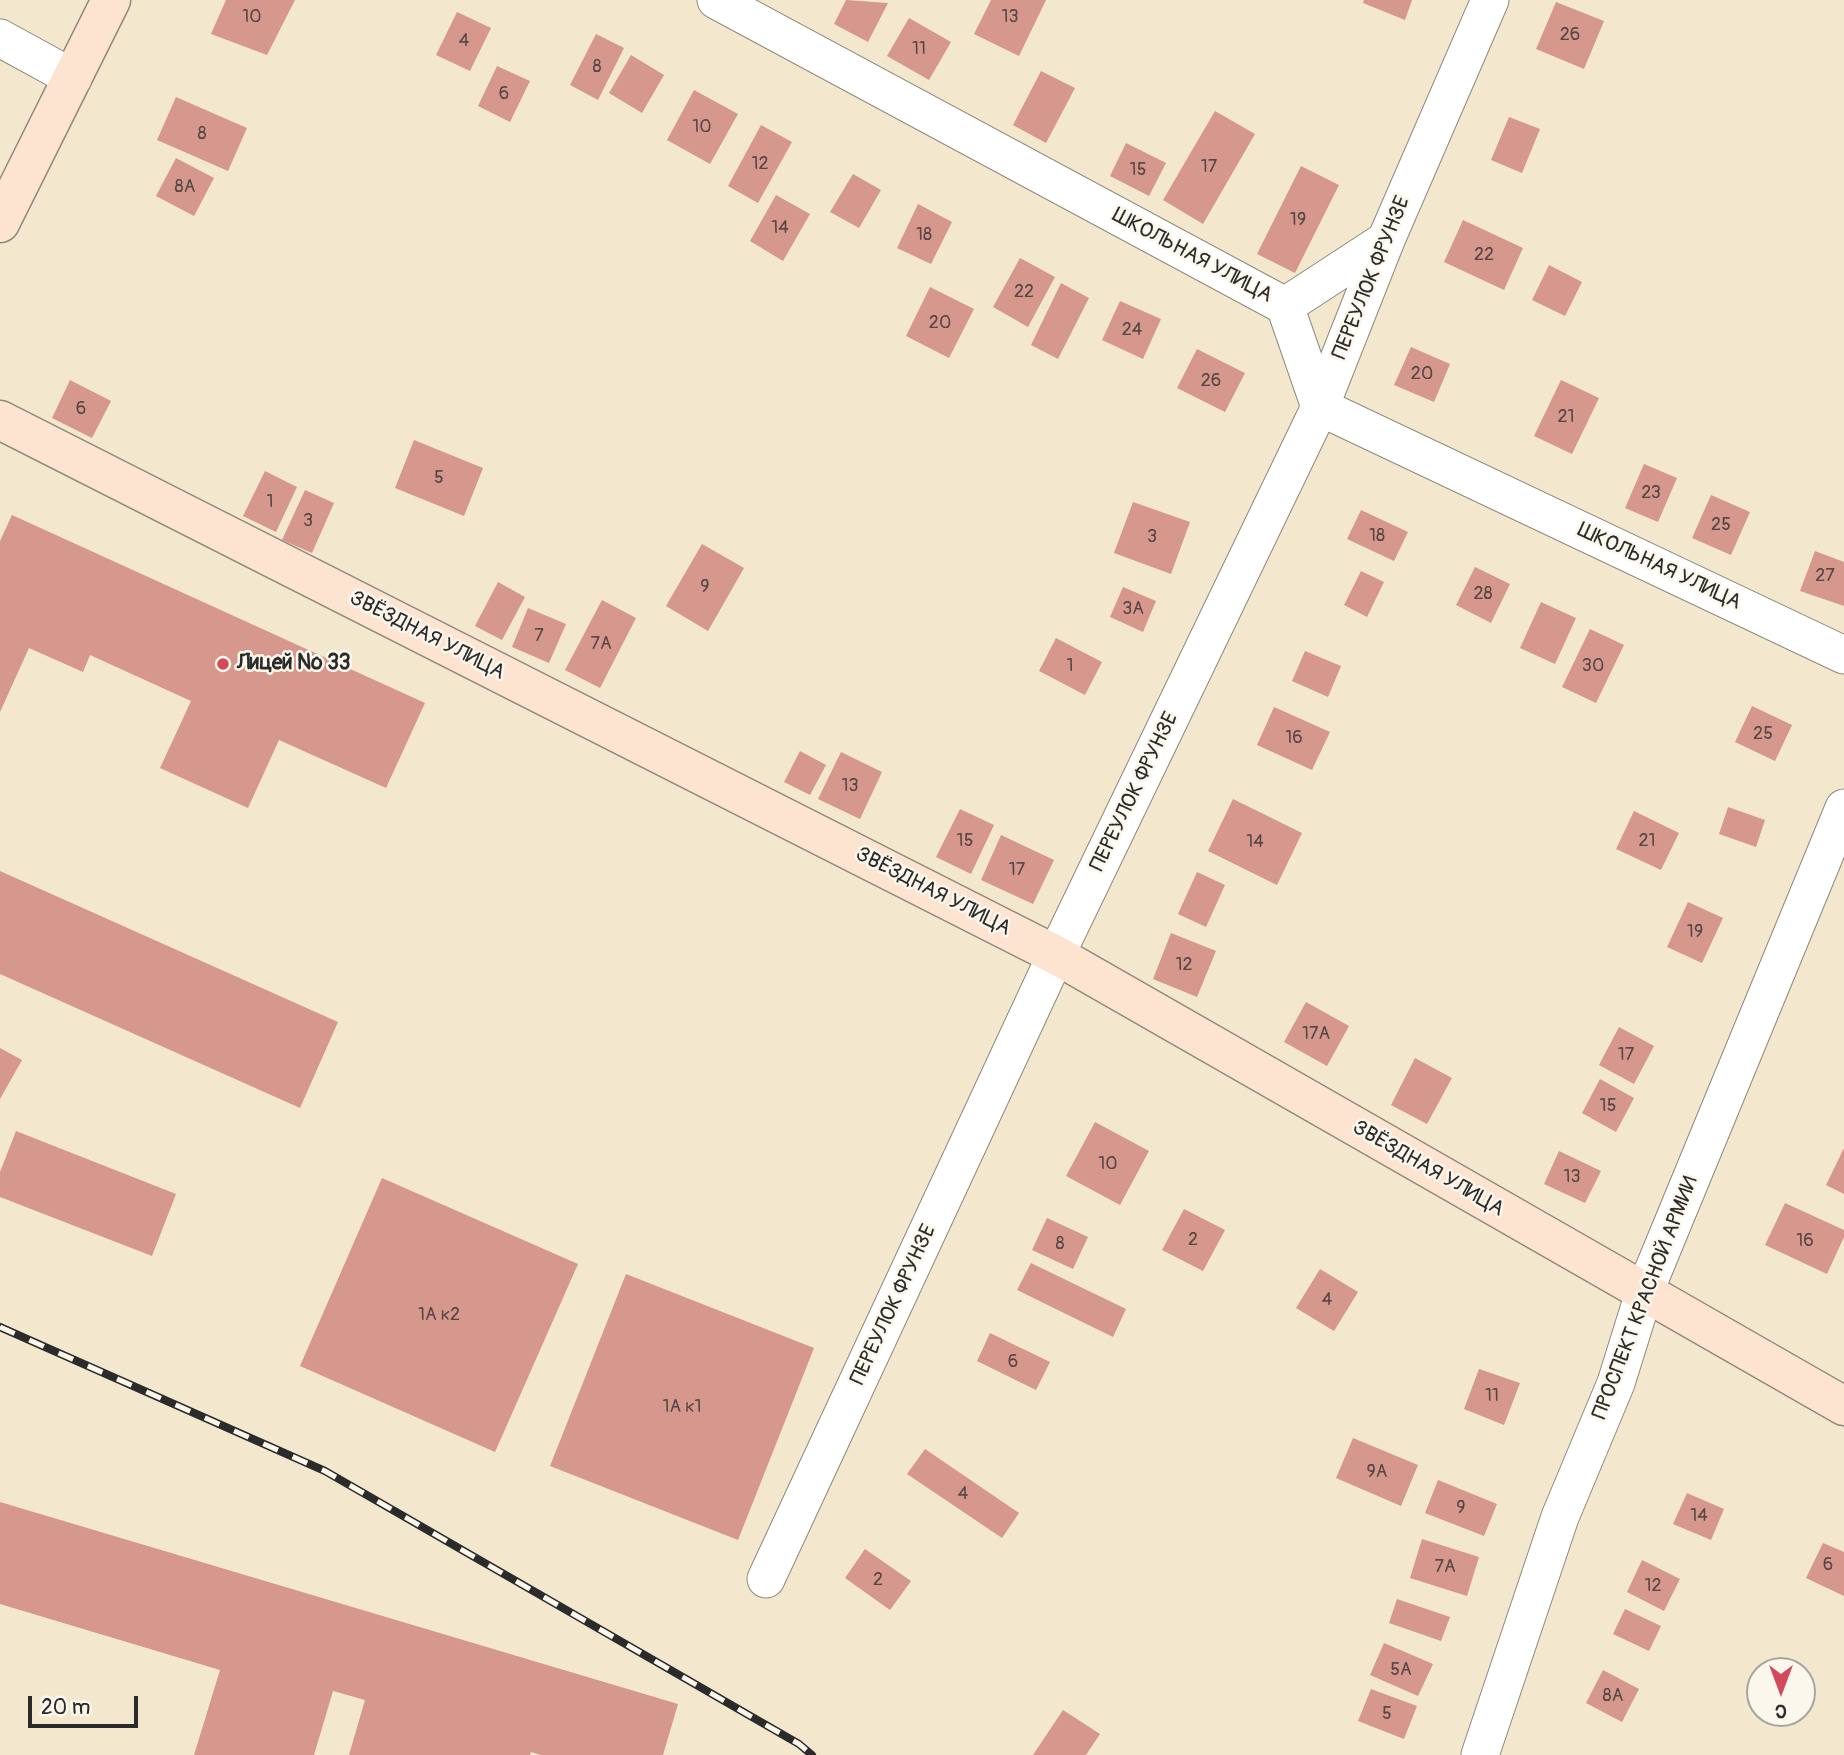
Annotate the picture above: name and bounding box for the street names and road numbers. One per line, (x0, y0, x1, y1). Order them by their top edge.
street label: ПЕРЕУЛОК ФРУНЗЕ (1328, 193, 1416, 363)
street label: ШКОЛЬНАЯ УЛИЦА (1108, 203, 1276, 309)
street label: ШКОЛЬНАЯ УЛИЦА (1573, 518, 1745, 616)
street label: ЗВЁЗДНАЯ УЛИЦА (345, 586, 509, 686)
street label: ПЕРЕУЛОК ФРУНЗЕ (1086, 708, 1184, 876)
street label: ЗВЁЗДНАЯ УЛИЦА (851, 842, 1015, 942)
street label: ЗВЁЗДНАЯ УЛИЦА (1348, 1115, 1508, 1223)
street label: ПРОСПЕКТ КРАСНОЙ АРМИИ (1588, 1173, 1704, 1423)
street label: ПЕРЕУЛОК ФРУНЗЕ (846, 1221, 942, 1389)

